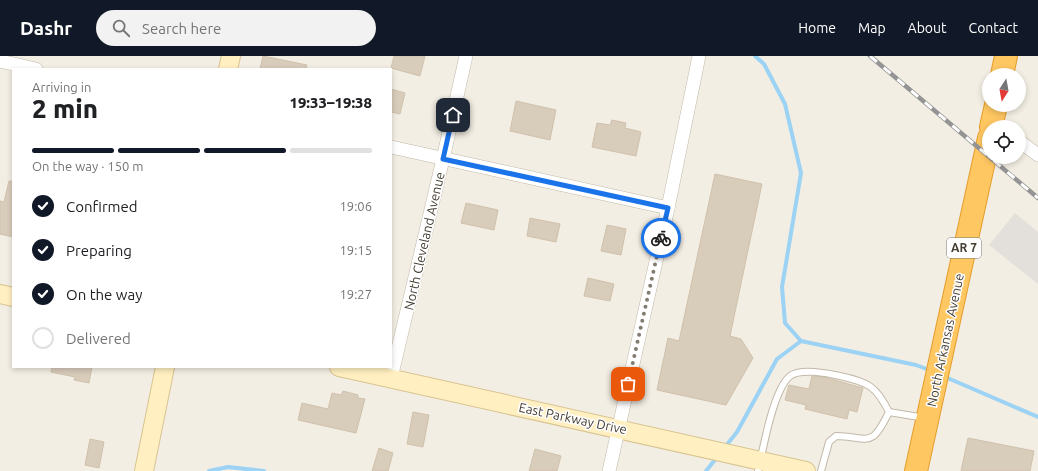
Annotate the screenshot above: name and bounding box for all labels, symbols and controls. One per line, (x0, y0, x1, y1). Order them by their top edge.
search box (96, 10, 376, 46)
text: Dashr (20, 17, 72, 39)
icon: search (110, 17, 132, 39)
text: Search here (142, 20, 221, 37)
text: Home (798, 20, 836, 36)
text: Map (858, 20, 886, 36)
text: About (908, 20, 947, 36)
text: Contact (969, 20, 1018, 36)
north arrow (982, 68, 1026, 112)
map controls (982, 68, 1026, 164)
text: Arriving in (32, 80, 91, 94)
text: 2 min (32, 94, 98, 123)
text: 19:33–19:38 (289, 94, 372, 111)
pin (436, 98, 470, 132)
icon: home (442, 104, 464, 126)
button: locate (982, 120, 1026, 164)
text: On the way · 150 m (32, 159, 144, 173)
street label: North Cleveland Avenue (401, 171, 447, 311)
icon: check (32, 195, 54, 217)
text: Confirmed (66, 198, 138, 215)
text: 19:06 (339, 199, 372, 213)
courier (641, 218, 681, 258)
icon: bike (650, 227, 672, 249)
road number: AR 7 (947, 238, 981, 258)
icon: check (32, 239, 54, 261)
text: Preparing (66, 242, 132, 259)
text: 19:15 (339, 243, 372, 257)
street label: North Arkansas Avenue (924, 272, 966, 408)
icon: check (32, 283, 54, 305)
text: On the way (66, 286, 142, 303)
text: 19:27 (339, 287, 372, 301)
text: Delivered (66, 330, 131, 347)
pin (611, 367, 645, 401)
icon: bag (617, 373, 639, 395)
street label: East Parkway Drive (518, 400, 628, 436)

